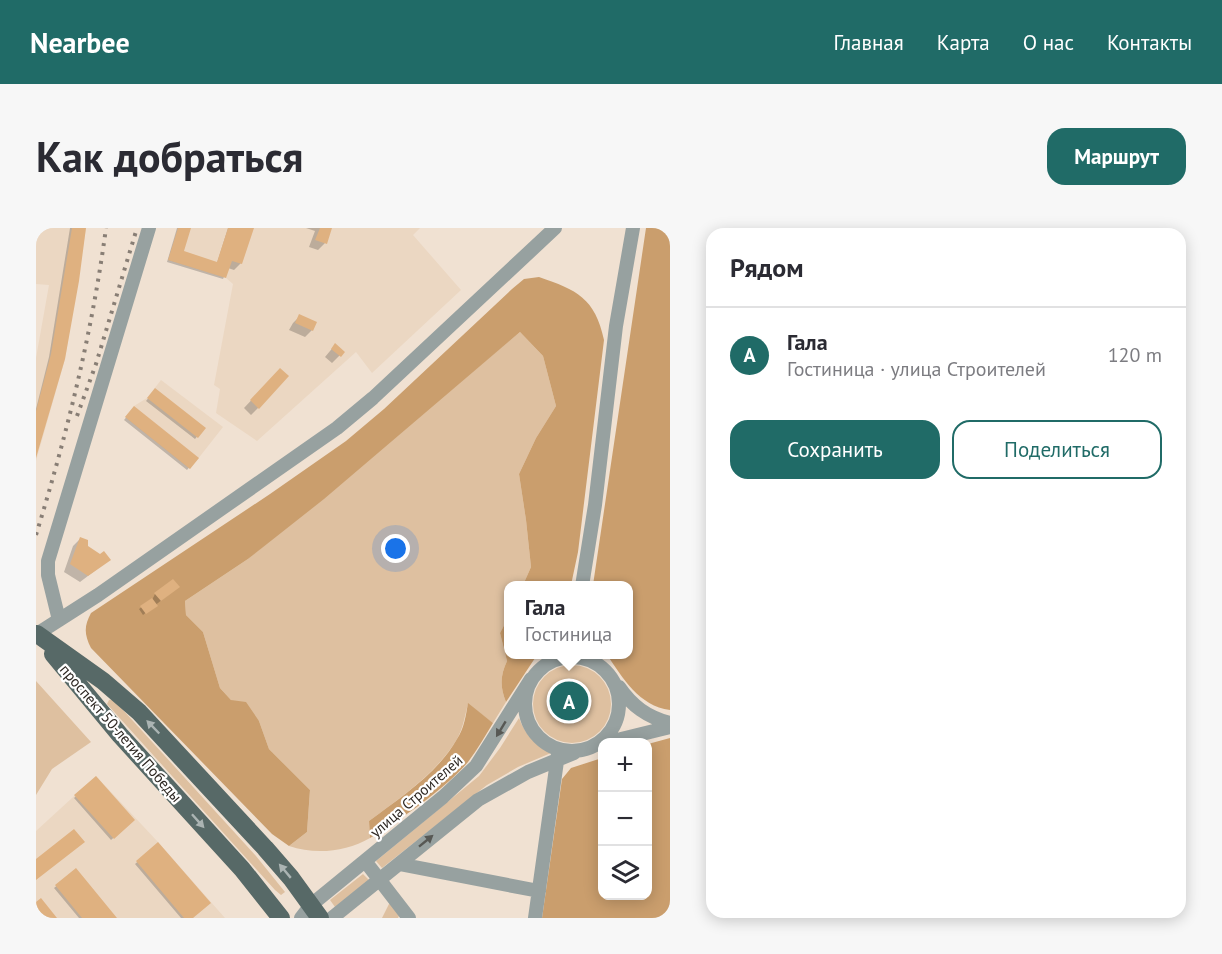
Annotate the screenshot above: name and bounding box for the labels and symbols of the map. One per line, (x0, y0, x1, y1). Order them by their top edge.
your location (381, 534, 410, 563)
street label: проспект 50-летия Победы (56, 660, 186, 806)
pin: A (550, 678, 588, 724)
one-way arrow (147, 721, 161, 735)
one-way arrow (495, 721, 506, 737)
street label: улица Строителей (366, 751, 466, 841)
one-way arrow (191, 814, 205, 829)
one-way arrow (418, 835, 434, 848)
one-way arrow (279, 864, 292, 879)

